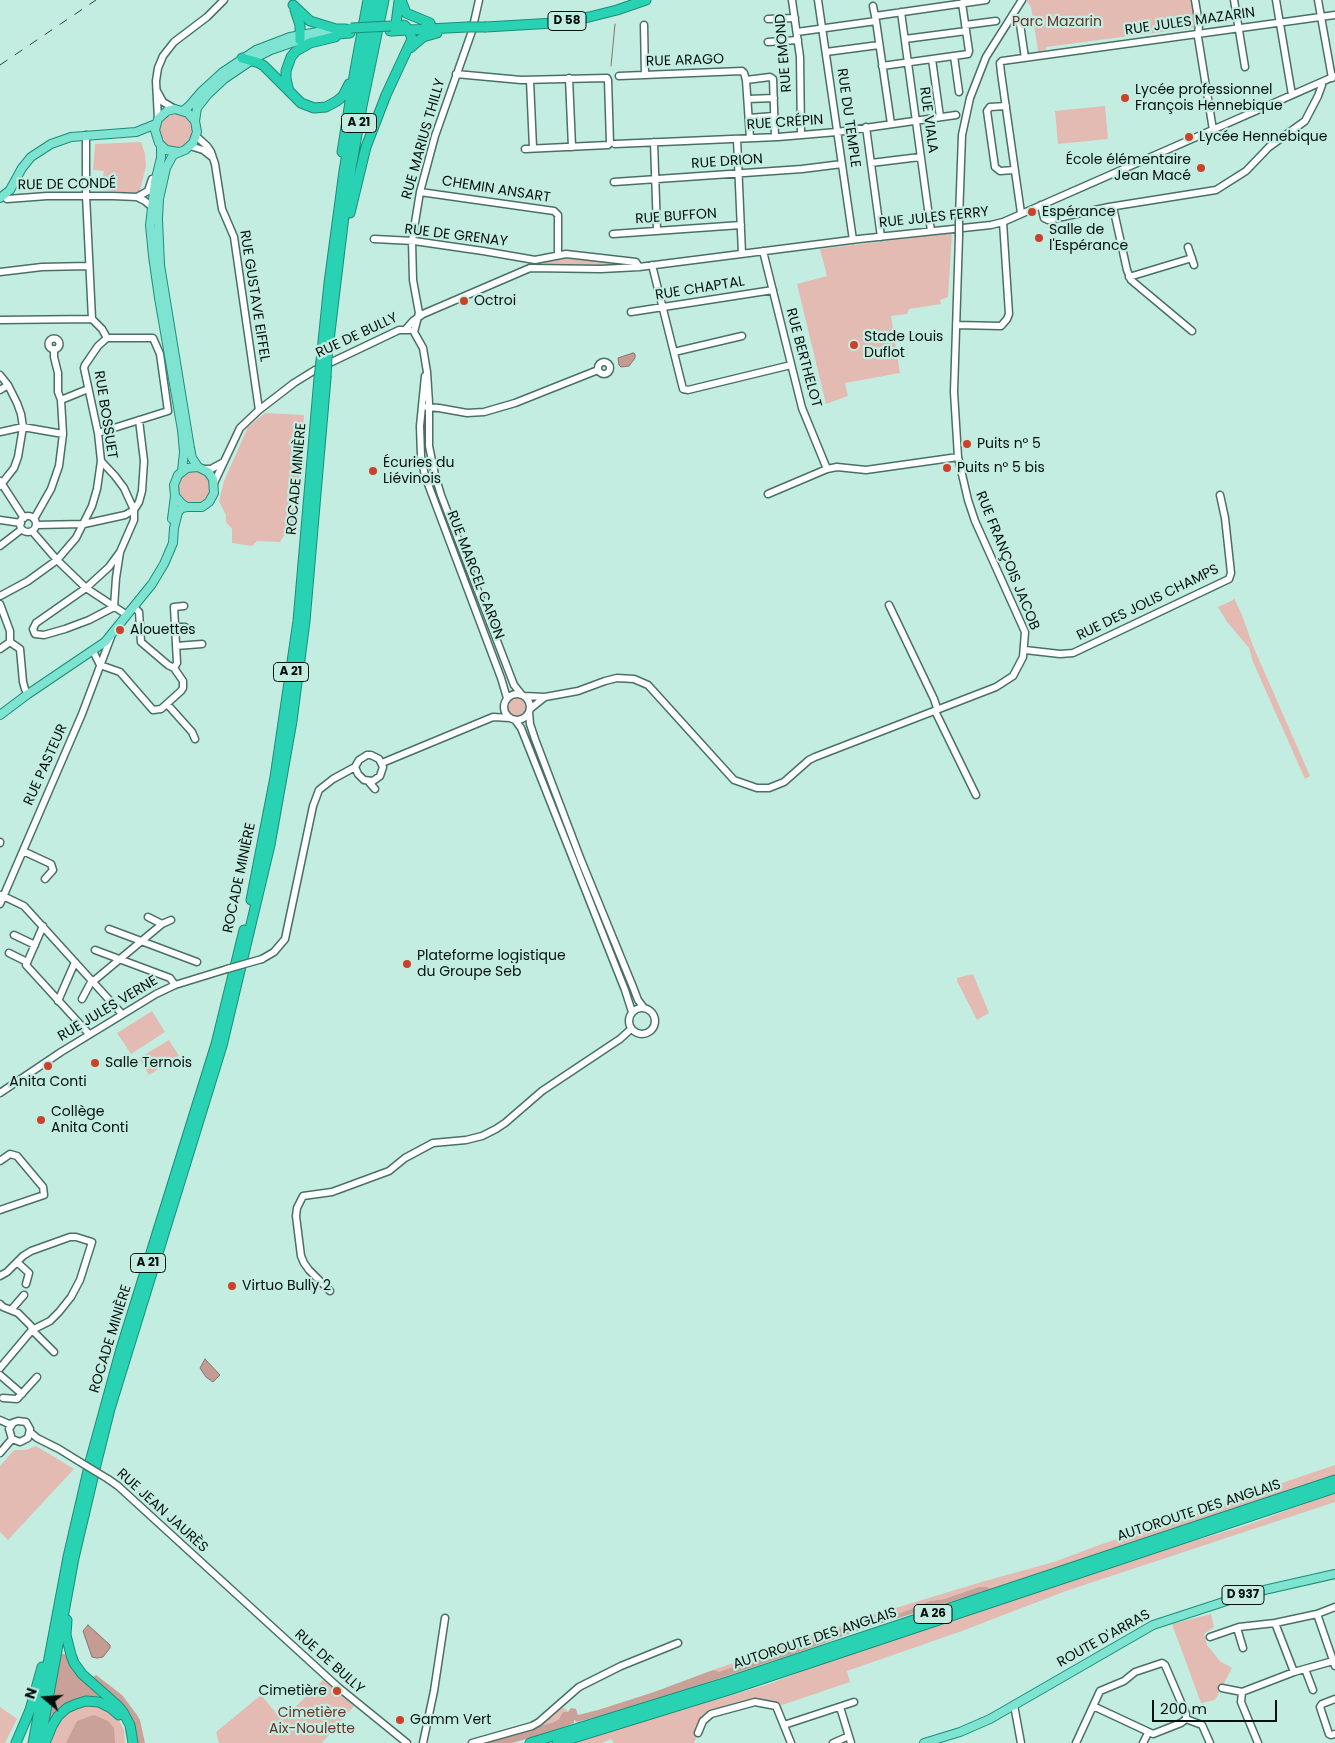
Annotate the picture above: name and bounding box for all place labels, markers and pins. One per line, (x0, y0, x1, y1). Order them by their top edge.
place label: Lycée professionnel François Hennebique (1135, 82, 1283, 114)
marker: Lycée professionnel François Hennebique (1119, 92, 1131, 104)
place label: Lycée Hennebique (1199, 129, 1328, 145)
marker: Lycée Hennebique (1183, 131, 1195, 143)
place label: École élémentaire Jean Macé (1066, 152, 1191, 184)
marker: École élémentaire Jean Macé (1195, 162, 1207, 174)
place label: Espérance (1042, 204, 1115, 220)
marker: Espérance (1026, 206, 1038, 218)
place label: Salle de l'Espérance (1049, 222, 1128, 254)
marker: Salle de l'Espérance (1033, 232, 1045, 244)
place label: Octroi (474, 293, 516, 309)
marker: Octroi (458, 295, 470, 307)
place label: Stade Louis Duflot (864, 329, 943, 362)
marker: Stade Louis Duflot (848, 339, 860, 351)
place label: Puits n° 5 (977, 436, 1041, 452)
marker: Puits n° 5 (961, 438, 973, 450)
place label: Écuries du Liévinois (383, 455, 454, 488)
place label: Puits n° 5 bis (957, 460, 1045, 476)
marker: Puits n° 5 bis (941, 462, 953, 474)
marker: Écuries du Liévinois (367, 465, 379, 477)
place label: Alouettes (130, 622, 196, 638)
marker: Alouettes (114, 624, 126, 636)
place label: Plateforme logistique du Groupe Seb (417, 948, 566, 980)
marker: Plateforme logistique du Groupe Seb (401, 958, 413, 970)
place label: Salle Ternois (105, 1055, 192, 1071)
marker: Salle Ternois (89, 1057, 101, 1069)
marker: Anita Conti (42, 1060, 54, 1072)
place label: Anita Conti (9, 1074, 87, 1090)
place label: Collège Anita Conti (51, 1104, 128, 1136)
marker: Collège Anita Conti (35, 1114, 47, 1126)
place label: Virtuo Bully 2 (242, 1278, 331, 1294)
marker: Virtuo Bully 2 (226, 1280, 238, 1292)
place label: Cimetière (259, 1683, 327, 1699)
marker: Cimetière (331, 1685, 343, 1697)
place label: Gamm Vert (410, 1712, 491, 1728)
marker: Gamm Vert (394, 1714, 406, 1726)

